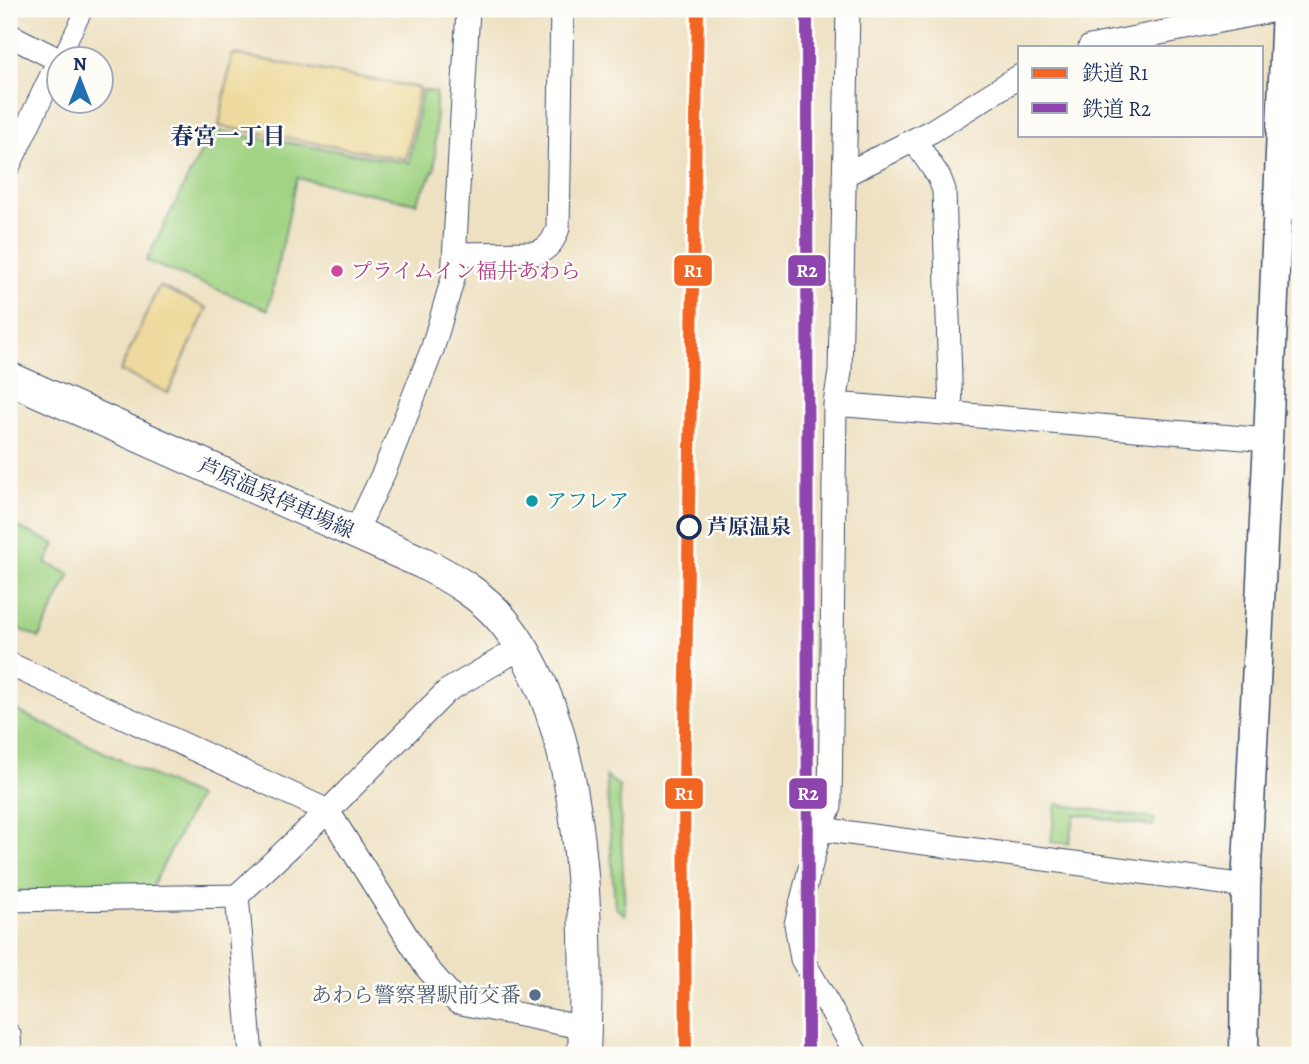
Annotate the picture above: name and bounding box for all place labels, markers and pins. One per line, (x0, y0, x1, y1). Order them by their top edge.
place label: プライムイン福井あわら (351, 257, 581, 285)
marker: プライムイン福井あわら (329, 263, 345, 279)
place label: アフレア (546, 487, 629, 515)
marker: アフレア (524, 493, 540, 509)
place label: 芦原温泉 (707, 513, 791, 541)
marker: 芦原温泉 (677, 515, 701, 539)
place label: あわら警察署駅前交番 (311, 981, 521, 1009)
marker: あわら警察署駅前交番 (527, 987, 543, 1003)

